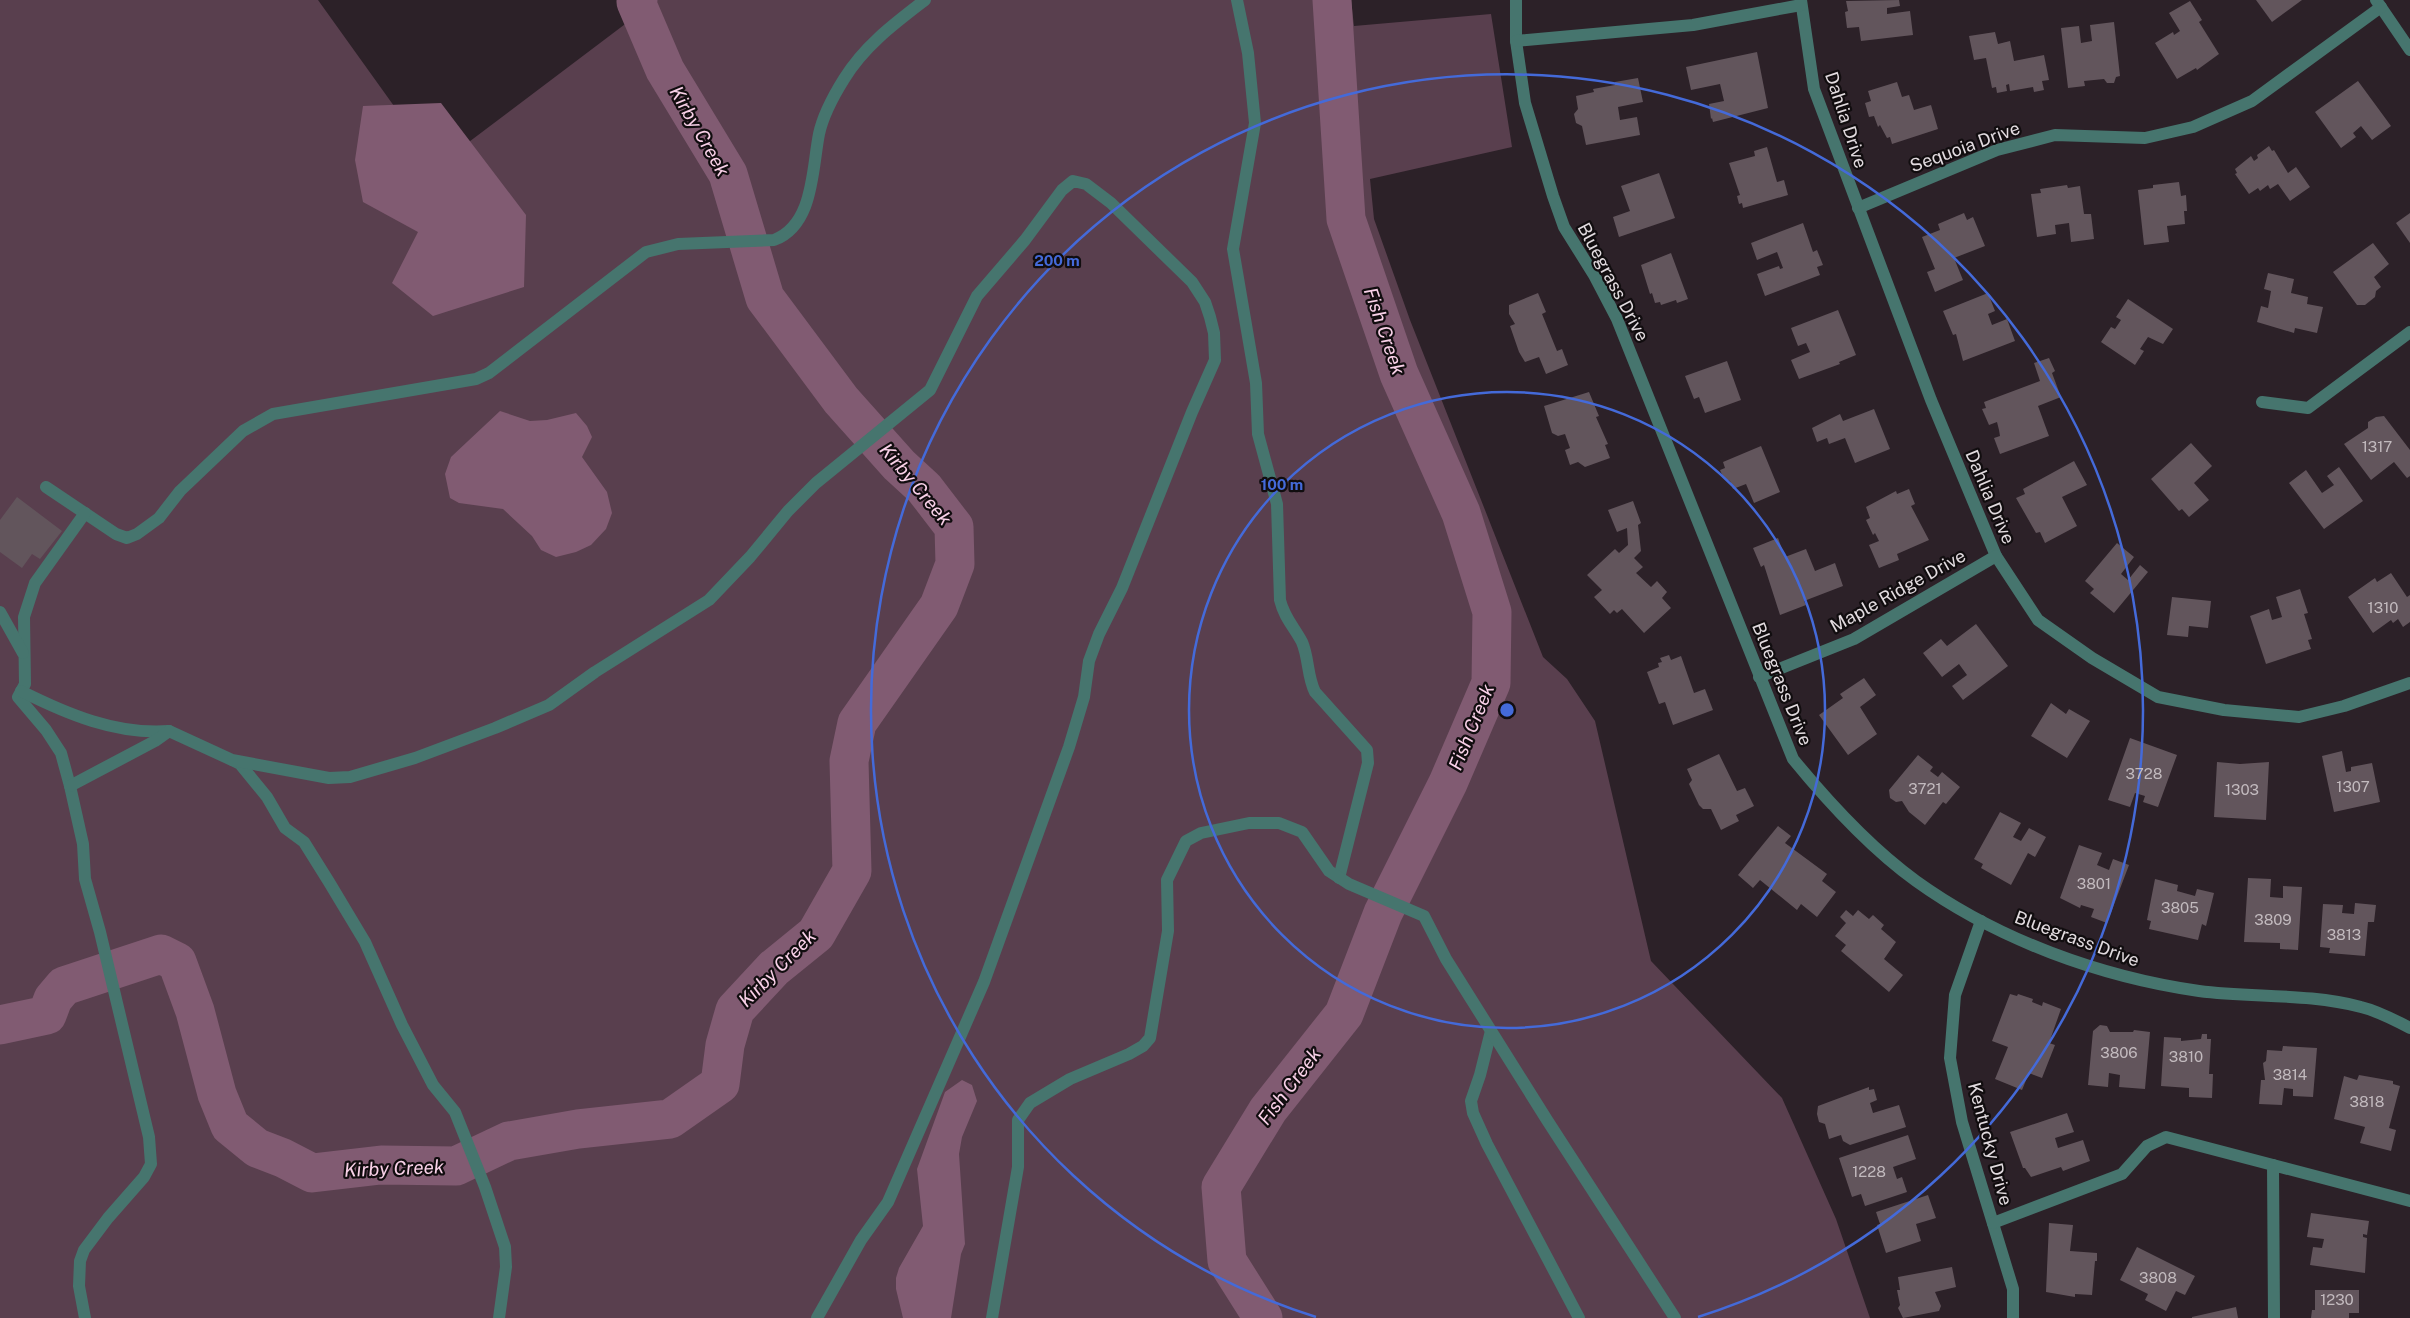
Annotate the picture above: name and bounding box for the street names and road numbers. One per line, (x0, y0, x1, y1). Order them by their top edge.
street label: Dahlia Drive (1821, 69, 1872, 171)
street label: Sequoia Drive (1907, 117, 2023, 176)
street label: Bluegrass Drive (1573, 219, 1654, 345)
street label: Dahlia Drive (1961, 447, 2020, 547)
street label: Maple Ridge Drive (1826, 545, 1969, 637)
street label: Bluegrass Drive (1748, 619, 1817, 749)
street label: Bluegrass Drive (2012, 906, 2142, 971)
street label: Kentucky Drive (1964, 1080, 2017, 1208)

